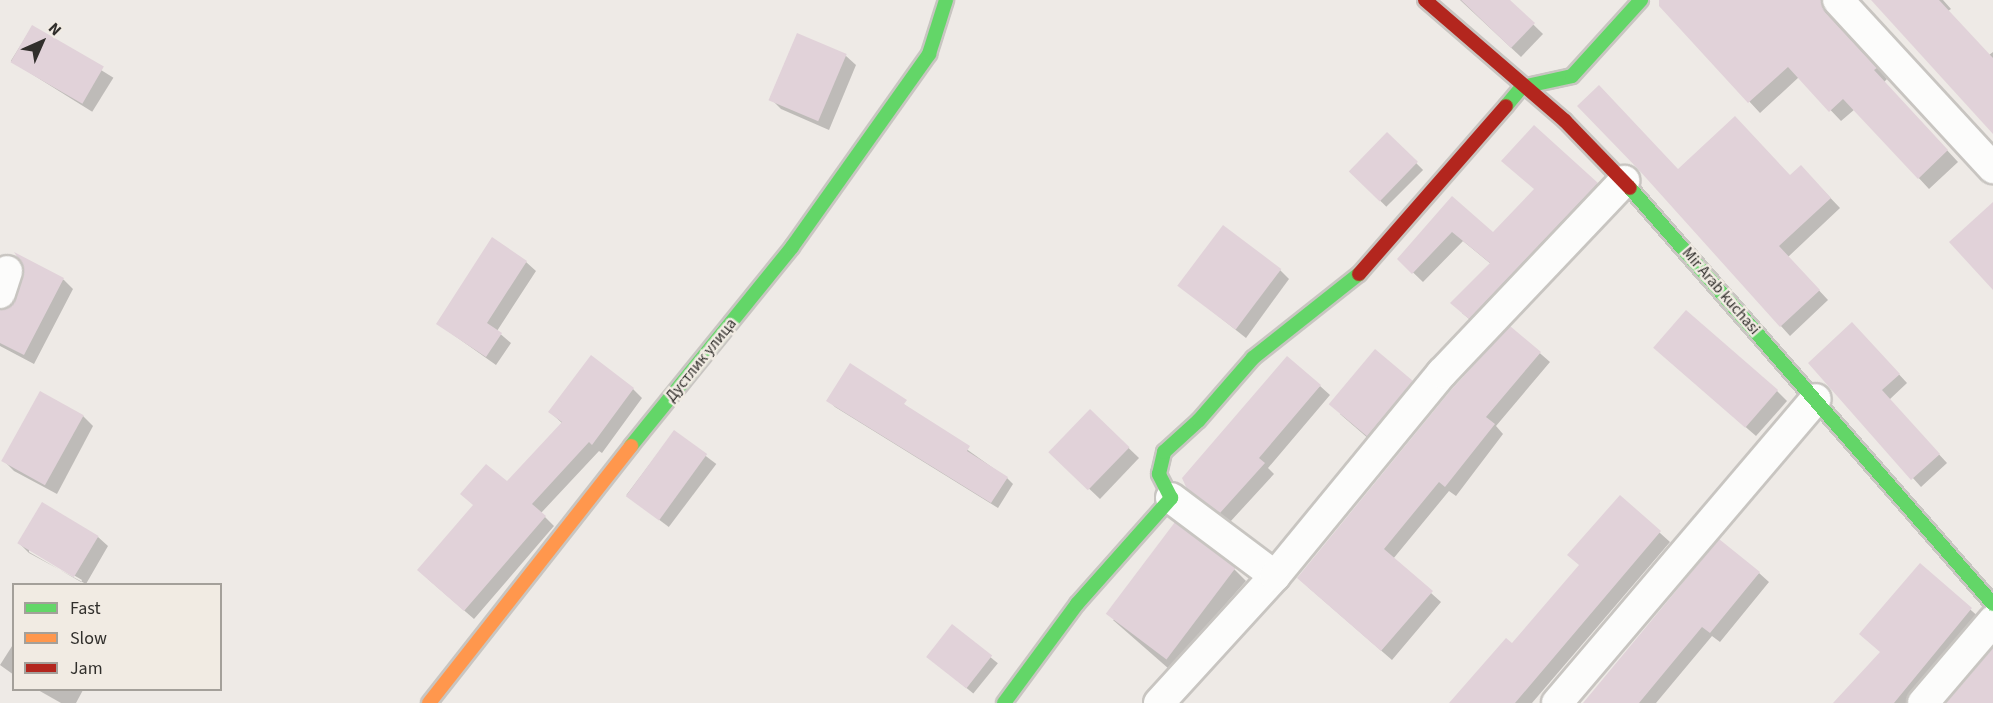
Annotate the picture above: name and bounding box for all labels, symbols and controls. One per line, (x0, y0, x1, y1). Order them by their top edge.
north arrow (12, 12, 72, 72)
text: N (43, 18, 66, 41)
street label: Mir Arab kuchasi (1678, 243, 1764, 339)
street label: Дустлик улица (661, 314, 741, 406)
legend (12, 583, 222, 691)
text: Fast (70, 596, 101, 621)
text: Slow (70, 626, 107, 651)
text: Jam (70, 656, 103, 681)

